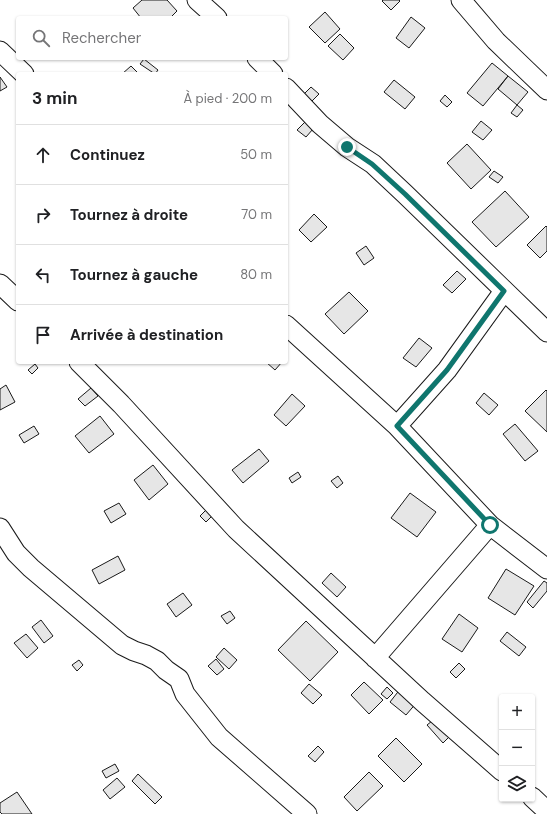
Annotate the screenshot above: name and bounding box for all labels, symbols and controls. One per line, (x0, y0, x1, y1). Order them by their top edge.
search box (16, 16, 288, 60)
icon: search (30, 27, 52, 49)
text: Rechercher (62, 28, 141, 48)
text: 3 min (32, 87, 77, 109)
text: À pied · 200 m (183, 90, 272, 107)
route end (338, 138, 356, 156)
icon: ahead (32, 144, 54, 166)
text: Continuez (70, 145, 145, 165)
text: 50 m (240, 146, 272, 163)
icon: right (32, 204, 54, 226)
text: Tournez à droite (70, 205, 188, 225)
text: 70 m (241, 206, 272, 223)
icon: left (32, 264, 54, 286)
text: Tournez à gauche (70, 265, 198, 285)
text: 80 m (240, 266, 272, 283)
icon: arrive (32, 324, 54, 346)
text: Arrivée à destination (70, 325, 223, 345)
route start (481, 516, 499, 534)
map controls (499, 694, 535, 802)
button: + (499, 694, 535, 730)
button: − (499, 730, 535, 766)
button: layers (499, 766, 535, 802)

